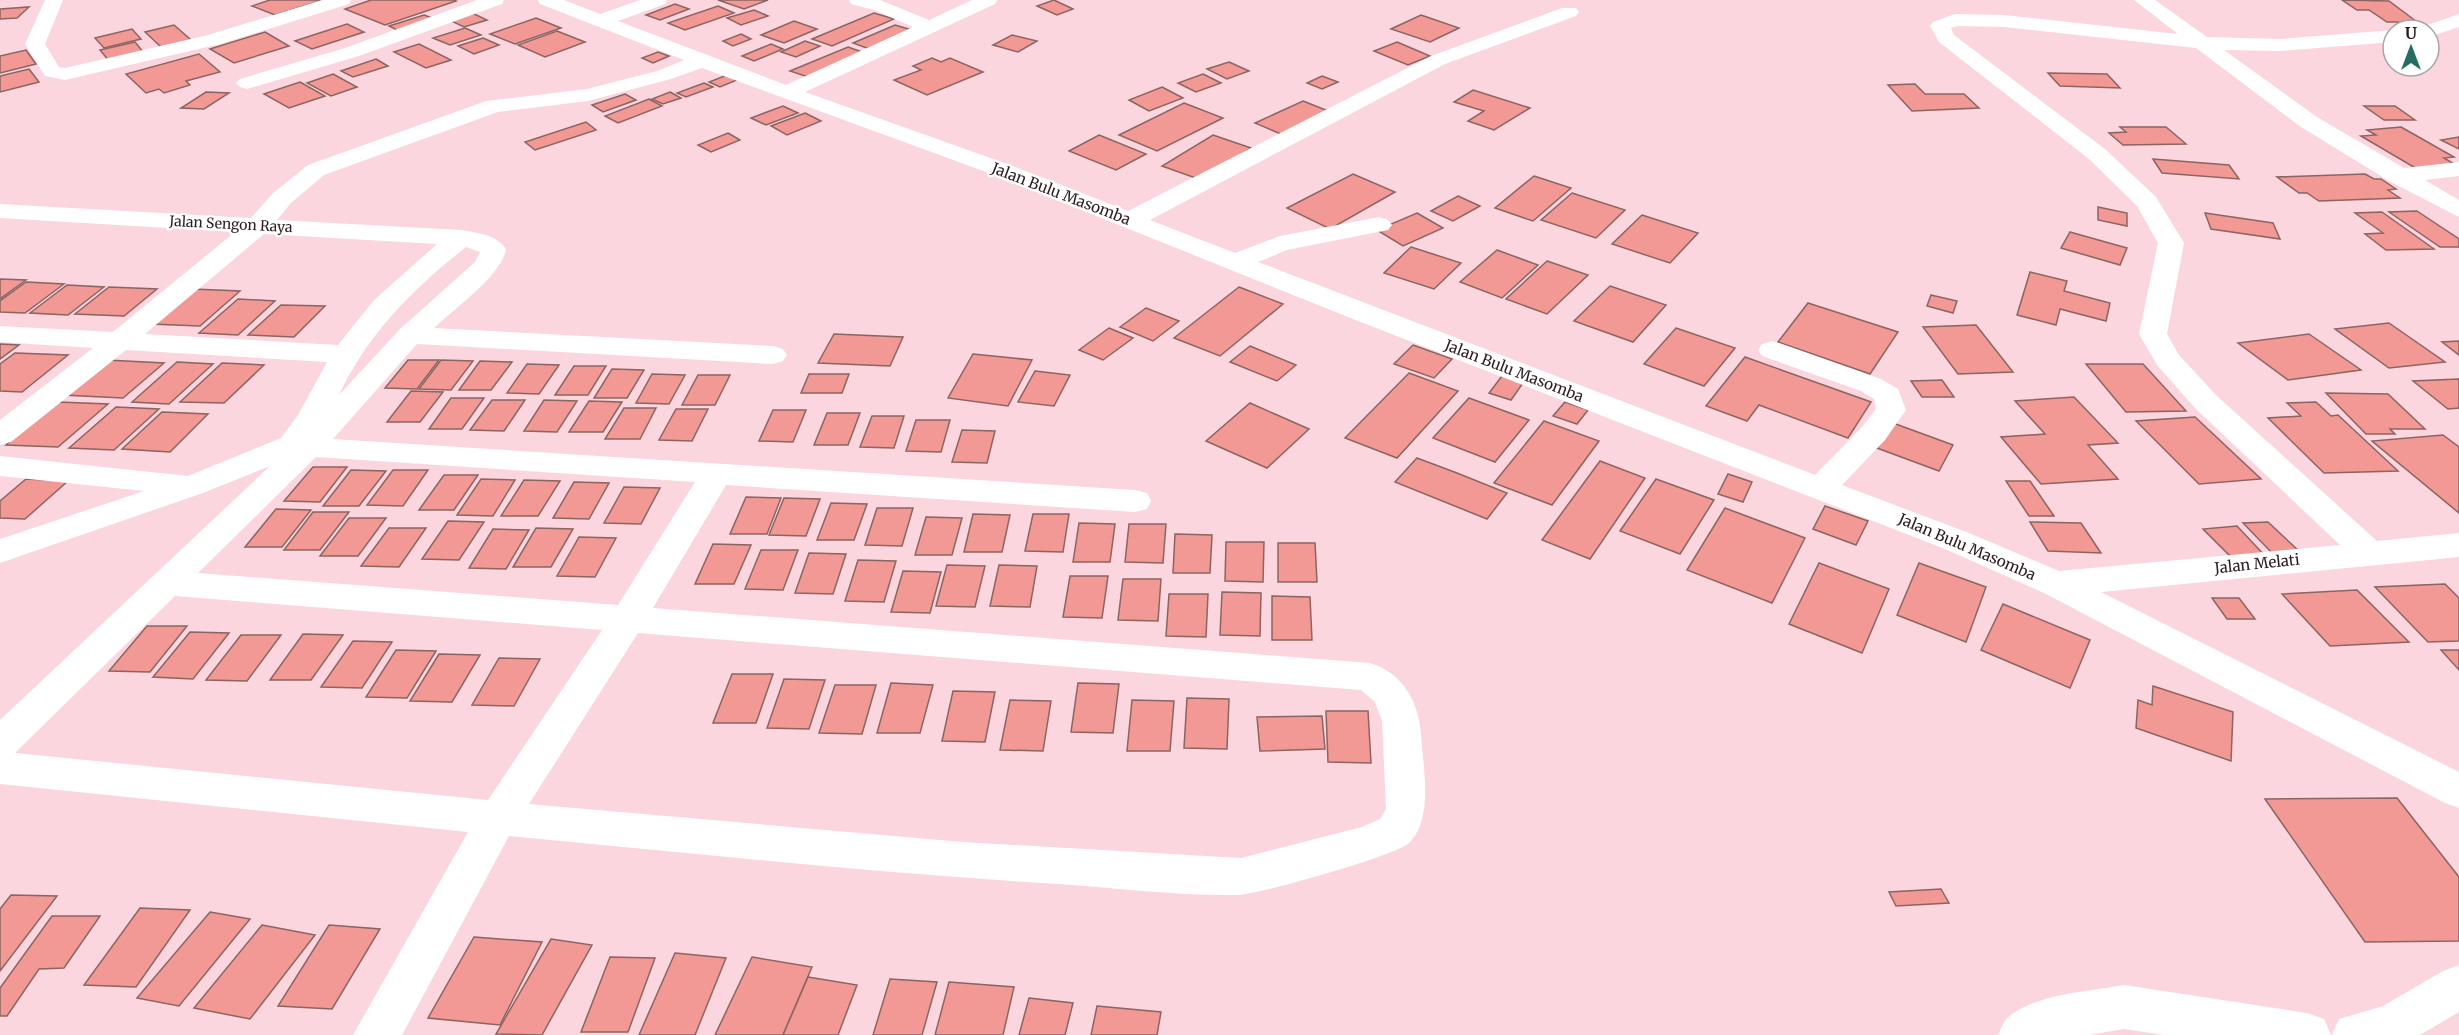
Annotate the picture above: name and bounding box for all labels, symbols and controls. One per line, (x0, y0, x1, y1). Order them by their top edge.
north arrow (2381, 18, 2441, 78)
text: U (2405, 23, 2417, 43)
street label: Jalan Bulu Masomba (988, 158, 1133, 229)
street label: Jalan Sengon Raya (168, 212, 294, 236)
street label: Jalan Bulu Masomba (1441, 335, 1586, 406)
street label: Jalan Bulu Masomba (1895, 509, 2039, 584)
street label: Jalan Melati (2213, 550, 2301, 578)

